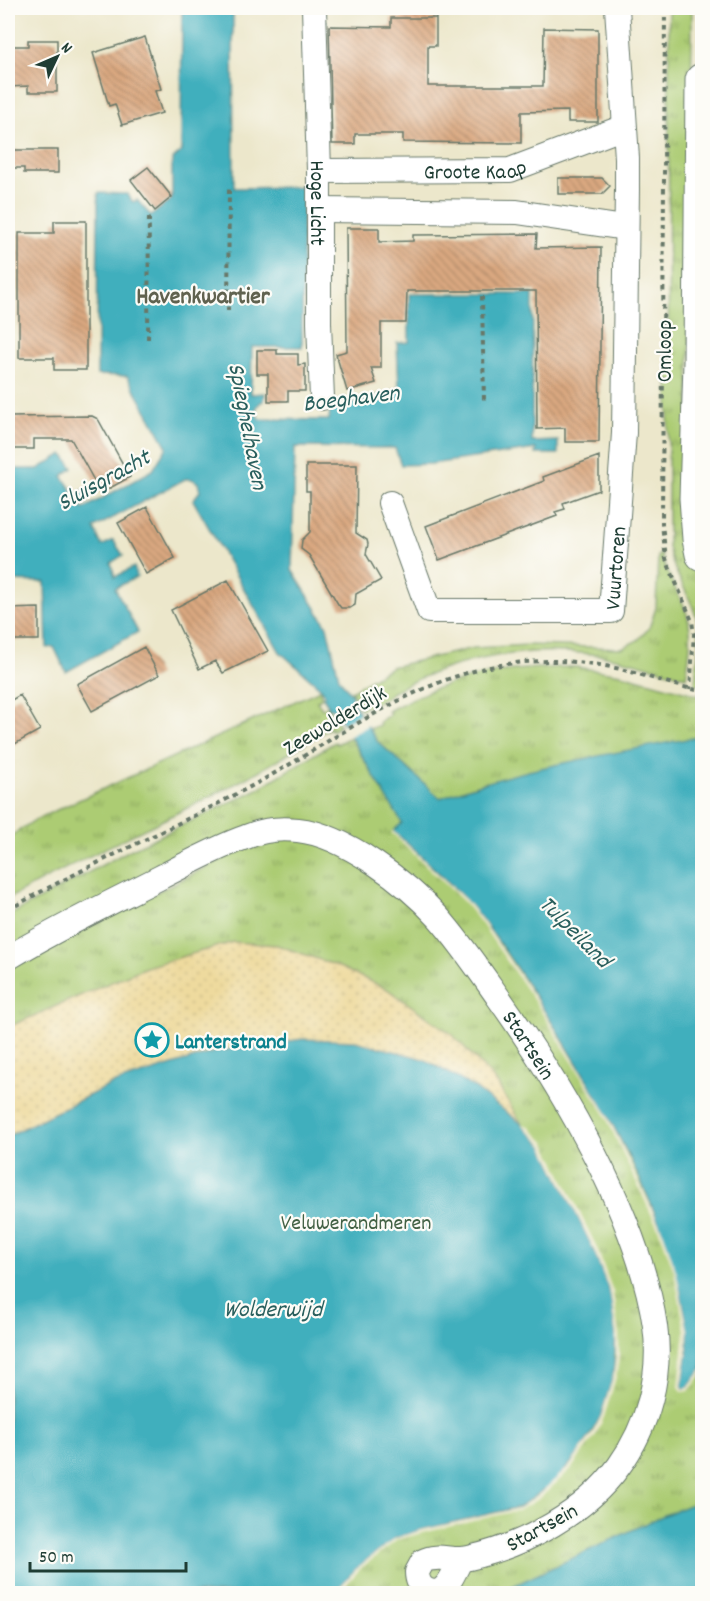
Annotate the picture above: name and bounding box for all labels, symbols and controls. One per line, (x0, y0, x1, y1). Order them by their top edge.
north arrow (27, 27, 87, 87)
text: N (55, 37, 77, 59)
street label: Groote Kaap (424, 153, 532, 189)
street label: Hoge Licht (300, 160, 331, 246)
district label: Havenkwartier (136, 281, 271, 315)
street label: Omloop (651, 320, 682, 382)
water label: Spieghelhaven (217, 360, 275, 494)
water label: Boeghaven (301, 377, 402, 423)
water label: Sluisgracht (52, 441, 159, 521)
street label: Vuurtoren (599, 525, 636, 611)
street label: Zeewolderdijk (278, 679, 393, 765)
water label: Tulpeiland (530, 889, 620, 979)
street label: Startsein (493, 1005, 561, 1087)
place icon: Lanterstrand (134, 1022, 170, 1058)
place label: Lanterstrand (175, 1028, 287, 1059)
park label: Veluwerandmeren (281, 1209, 431, 1240)
water label: Wolderwijd (224, 1294, 325, 1328)
street label: Startsein (501, 1497, 584, 1561)
scale bar (30, 1535, 186, 1573)
text: 50 m (39, 1546, 74, 1571)

